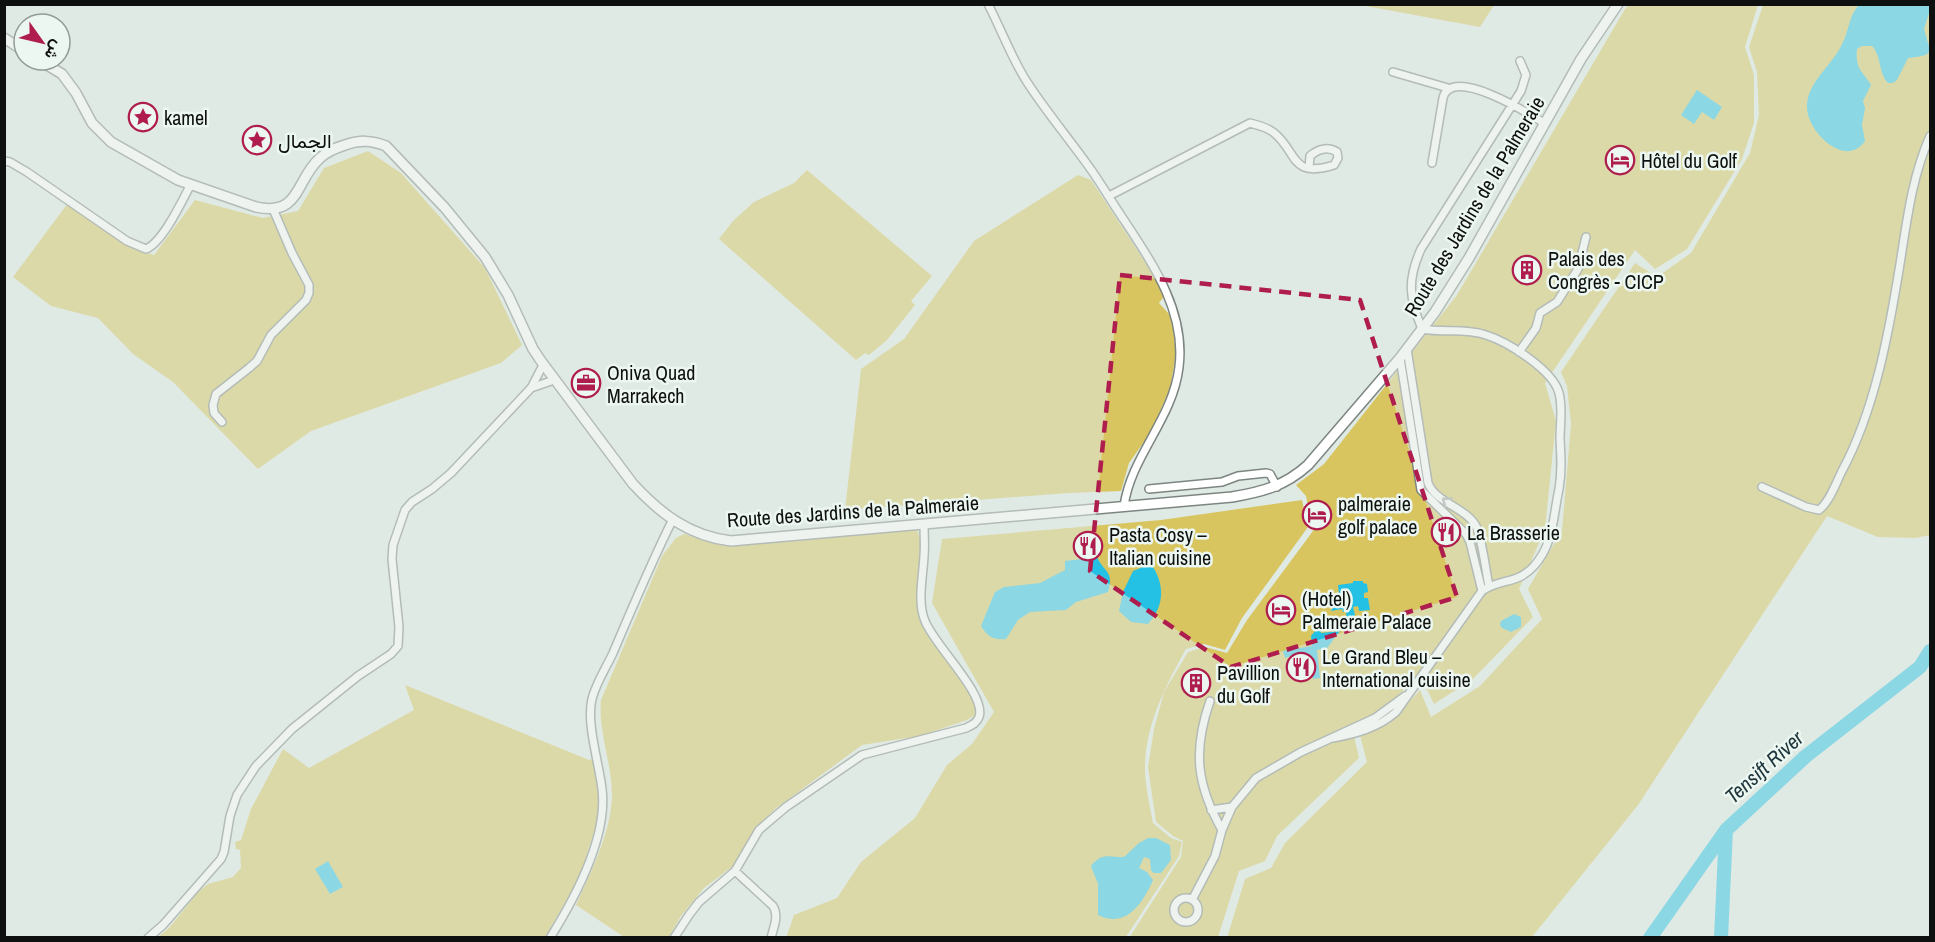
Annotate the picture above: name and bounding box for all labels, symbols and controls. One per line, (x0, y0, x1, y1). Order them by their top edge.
north arrow (12, 12, 72, 72)
text: ش (40, 36, 69, 65)
street label: Route des Jardins de la Palmeraie (1397, 91, 1551, 321)
place icon: kamel (127, 101, 159, 133)
place label: kamel (164, 104, 208, 131)
place icon: الجمال (241, 124, 273, 156)
place label: الجمال (278, 127, 332, 154)
hotel icon: Hôtel du Golf (1604, 144, 1636, 176)
place label: Hôtel du Golf (1641, 147, 1737, 174)
place label: Palais des Congrès - CICP (1548, 245, 1664, 295)
building icon: Palais des Congrès - CICP (1511, 254, 1543, 286)
place label: Oniva Quad Marrakech (607, 359, 695, 409)
office icon: Oniva Quad Marrakech (570, 367, 602, 399)
street label: Route des Jardins de la Palmeraie (726, 489, 980, 533)
place label: palmeraie golf palace (1338, 490, 1417, 540)
one-way arrow (1441, 498, 1452, 509)
hotel icon: palmeraie golf palace (1301, 499, 1333, 531)
restaurant icon: La Brasserie (1430, 516, 1462, 548)
place label: La Brasserie (1467, 519, 1560, 546)
place label: Pasta Cosy – Italian cuisine (1109, 521, 1211, 571)
restaurant icon: Pasta Cosy – Italian cuisine (1072, 530, 1104, 562)
place label: (Hotel) Palmeraie Palace (1302, 585, 1431, 635)
hotel icon: (Hotel) Palmeraie Palace (1265, 594, 1297, 626)
place label: Le Grand Bleu – International cuisine (1322, 643, 1471, 693)
restaurant icon: Le Grand Bleu – International cuisine (1285, 651, 1317, 683)
place label: Pavillion du Golf (1217, 659, 1280, 709)
building icon: Pavillion du Golf (1180, 667, 1212, 699)
water label: Tensift River (1719, 723, 1810, 810)

